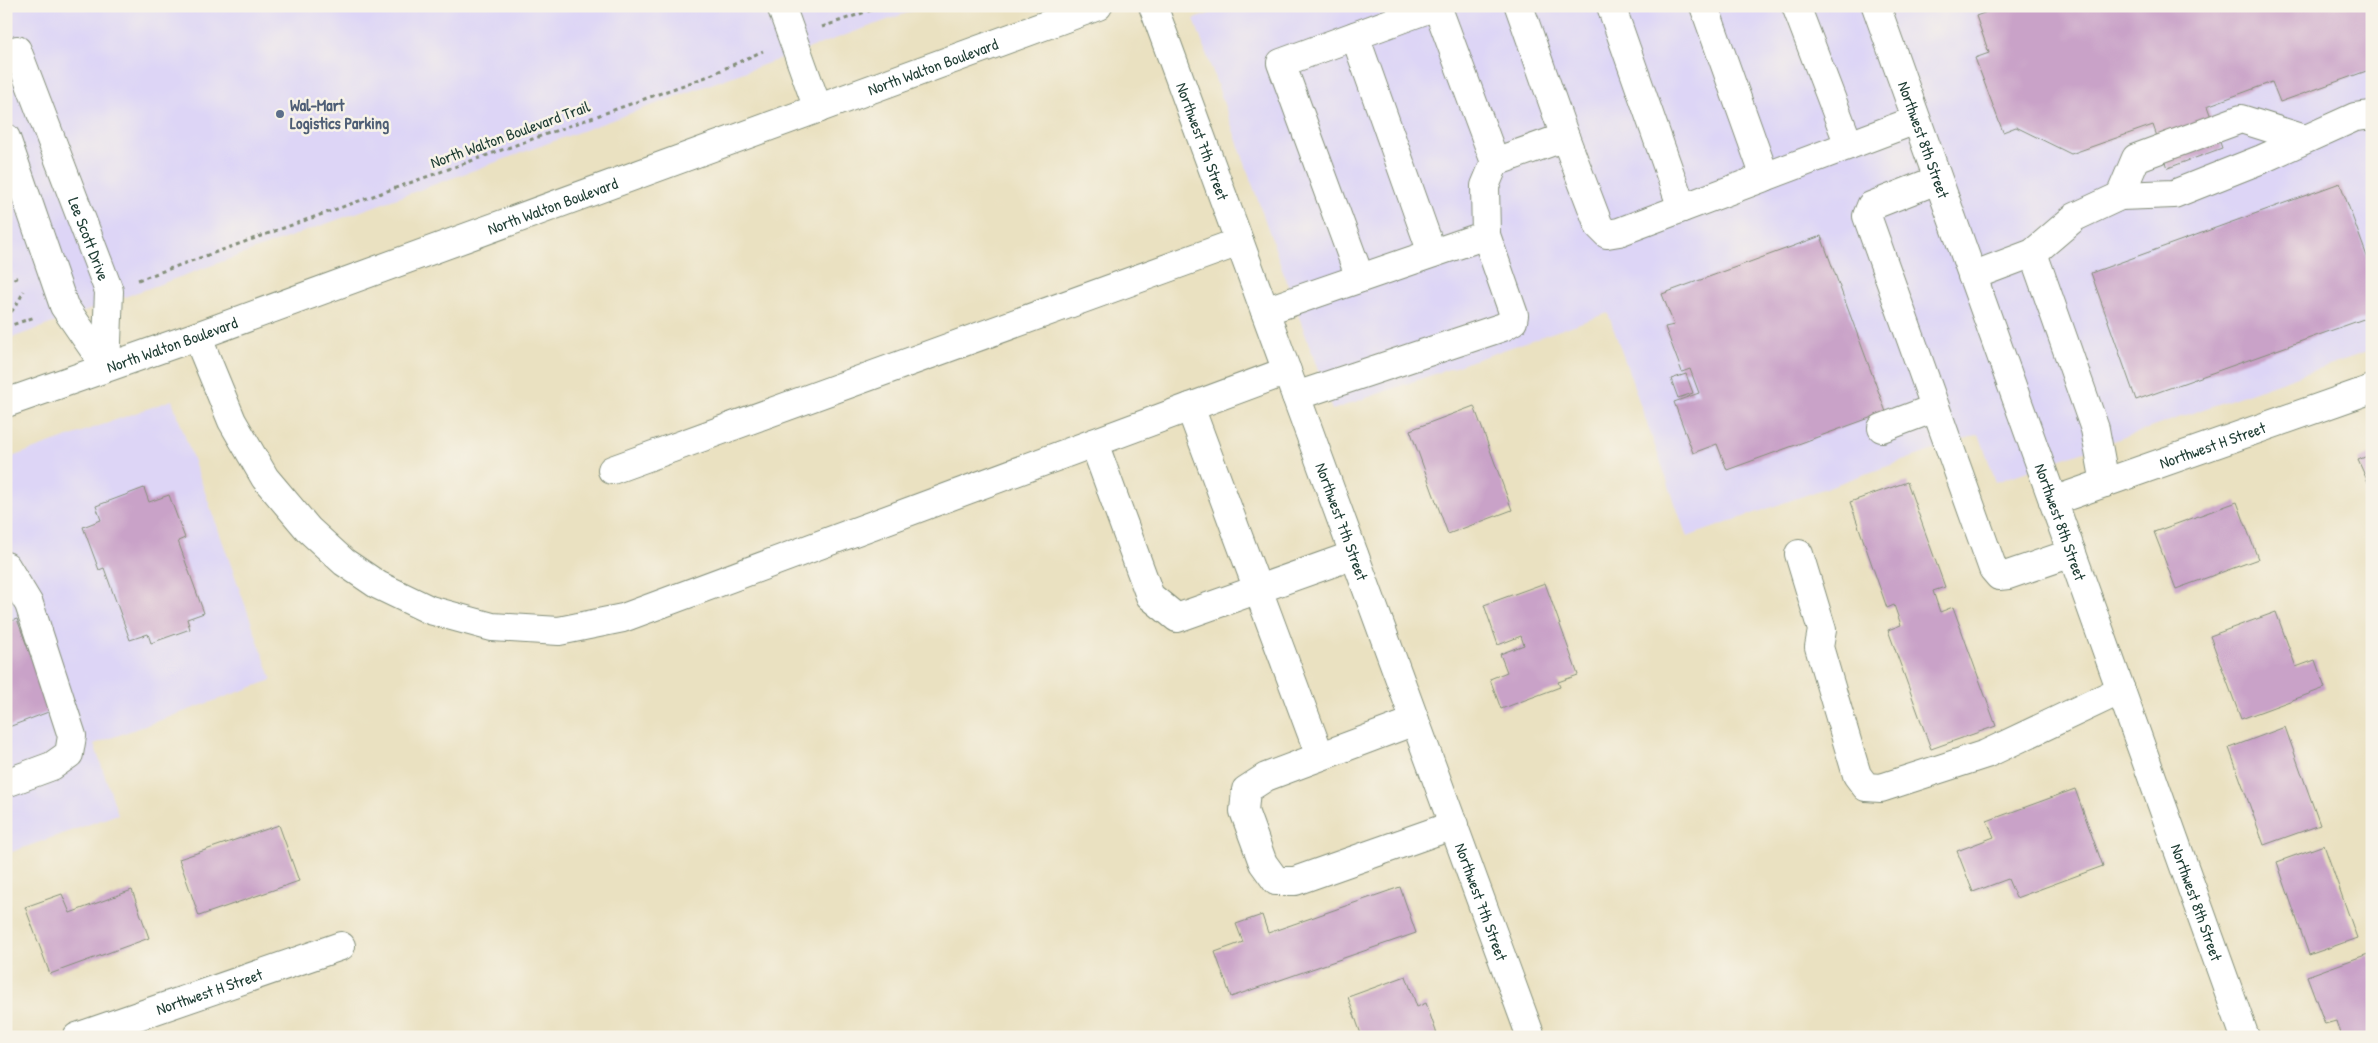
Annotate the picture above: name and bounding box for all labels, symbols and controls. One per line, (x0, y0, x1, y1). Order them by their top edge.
street label: North Walton Boulevard (865, 33, 1001, 100)
street label: Northwest 8th Street (1893, 78, 1955, 202)
street label: Northwest 7th Street (1171, 79, 1234, 204)
place label: Wal-Mart Logistics Parking (290, 94, 389, 135)
street label: North Walton Boulevard Trail (427, 95, 594, 173)
marker: Wal-Mart Logistics Parking (274, 108, 286, 120)
street label: North Walton Boulevard (484, 172, 621, 240)
street label: Lee Scott Drive (63, 194, 115, 284)
street label: North Walton Boulevard (104, 311, 240, 378)
street label: Northwest H Street (2156, 416, 2269, 474)
street label: Northwest 7th Street (1310, 460, 1374, 584)
street label: Northwest 8th Street (2030, 460, 2092, 584)
street label: Northwest 7th Street (1450, 840, 1513, 964)
street label: Northwest 8th Street (2166, 841, 2228, 964)
street label: Northwest H Street (153, 963, 266, 1020)

